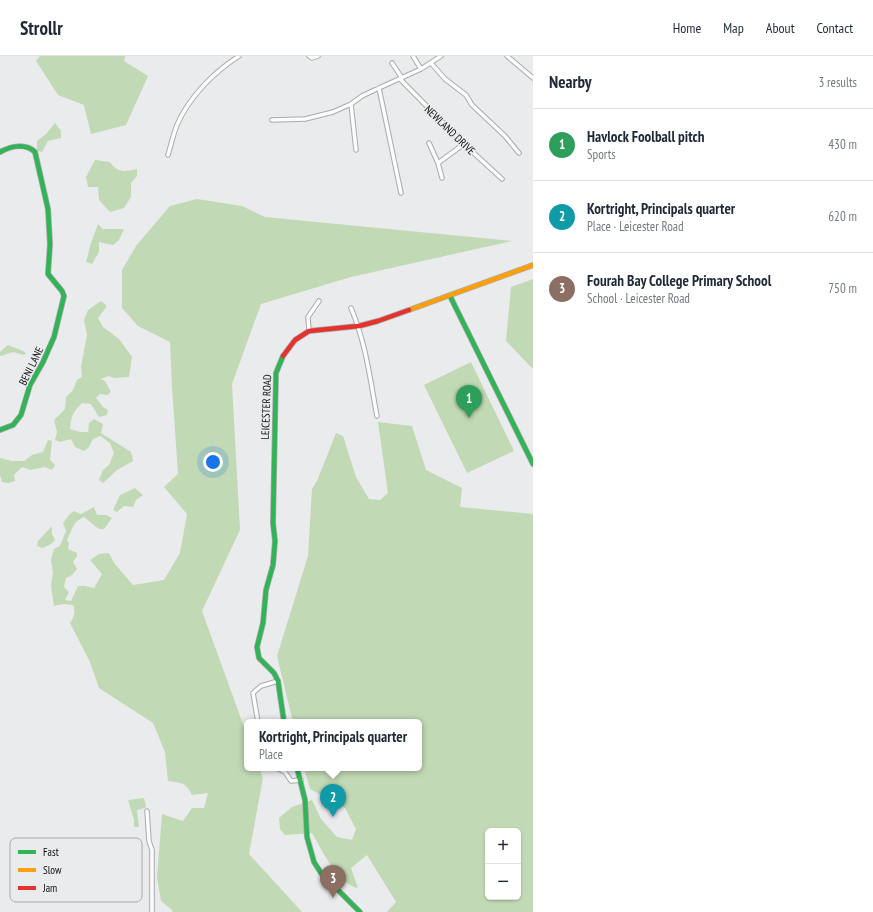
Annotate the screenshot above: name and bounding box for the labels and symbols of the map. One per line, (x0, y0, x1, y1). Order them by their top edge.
street label: NEWLAND DRIVE (422, 102, 479, 158)
street label: BENI LANE (16, 344, 46, 388)
street label: LEICESTER ROAD (258, 374, 274, 440)
pin: 1 (456, 385, 482, 418)
your location (203, 452, 223, 472)
pin: 2 (320, 784, 346, 817)
legend (10, 838, 142, 902)
text: Fast (43, 845, 59, 859)
text: Slow (43, 863, 62, 877)
pin: 3 (320, 865, 346, 898)
text: Jam (42, 881, 57, 895)

